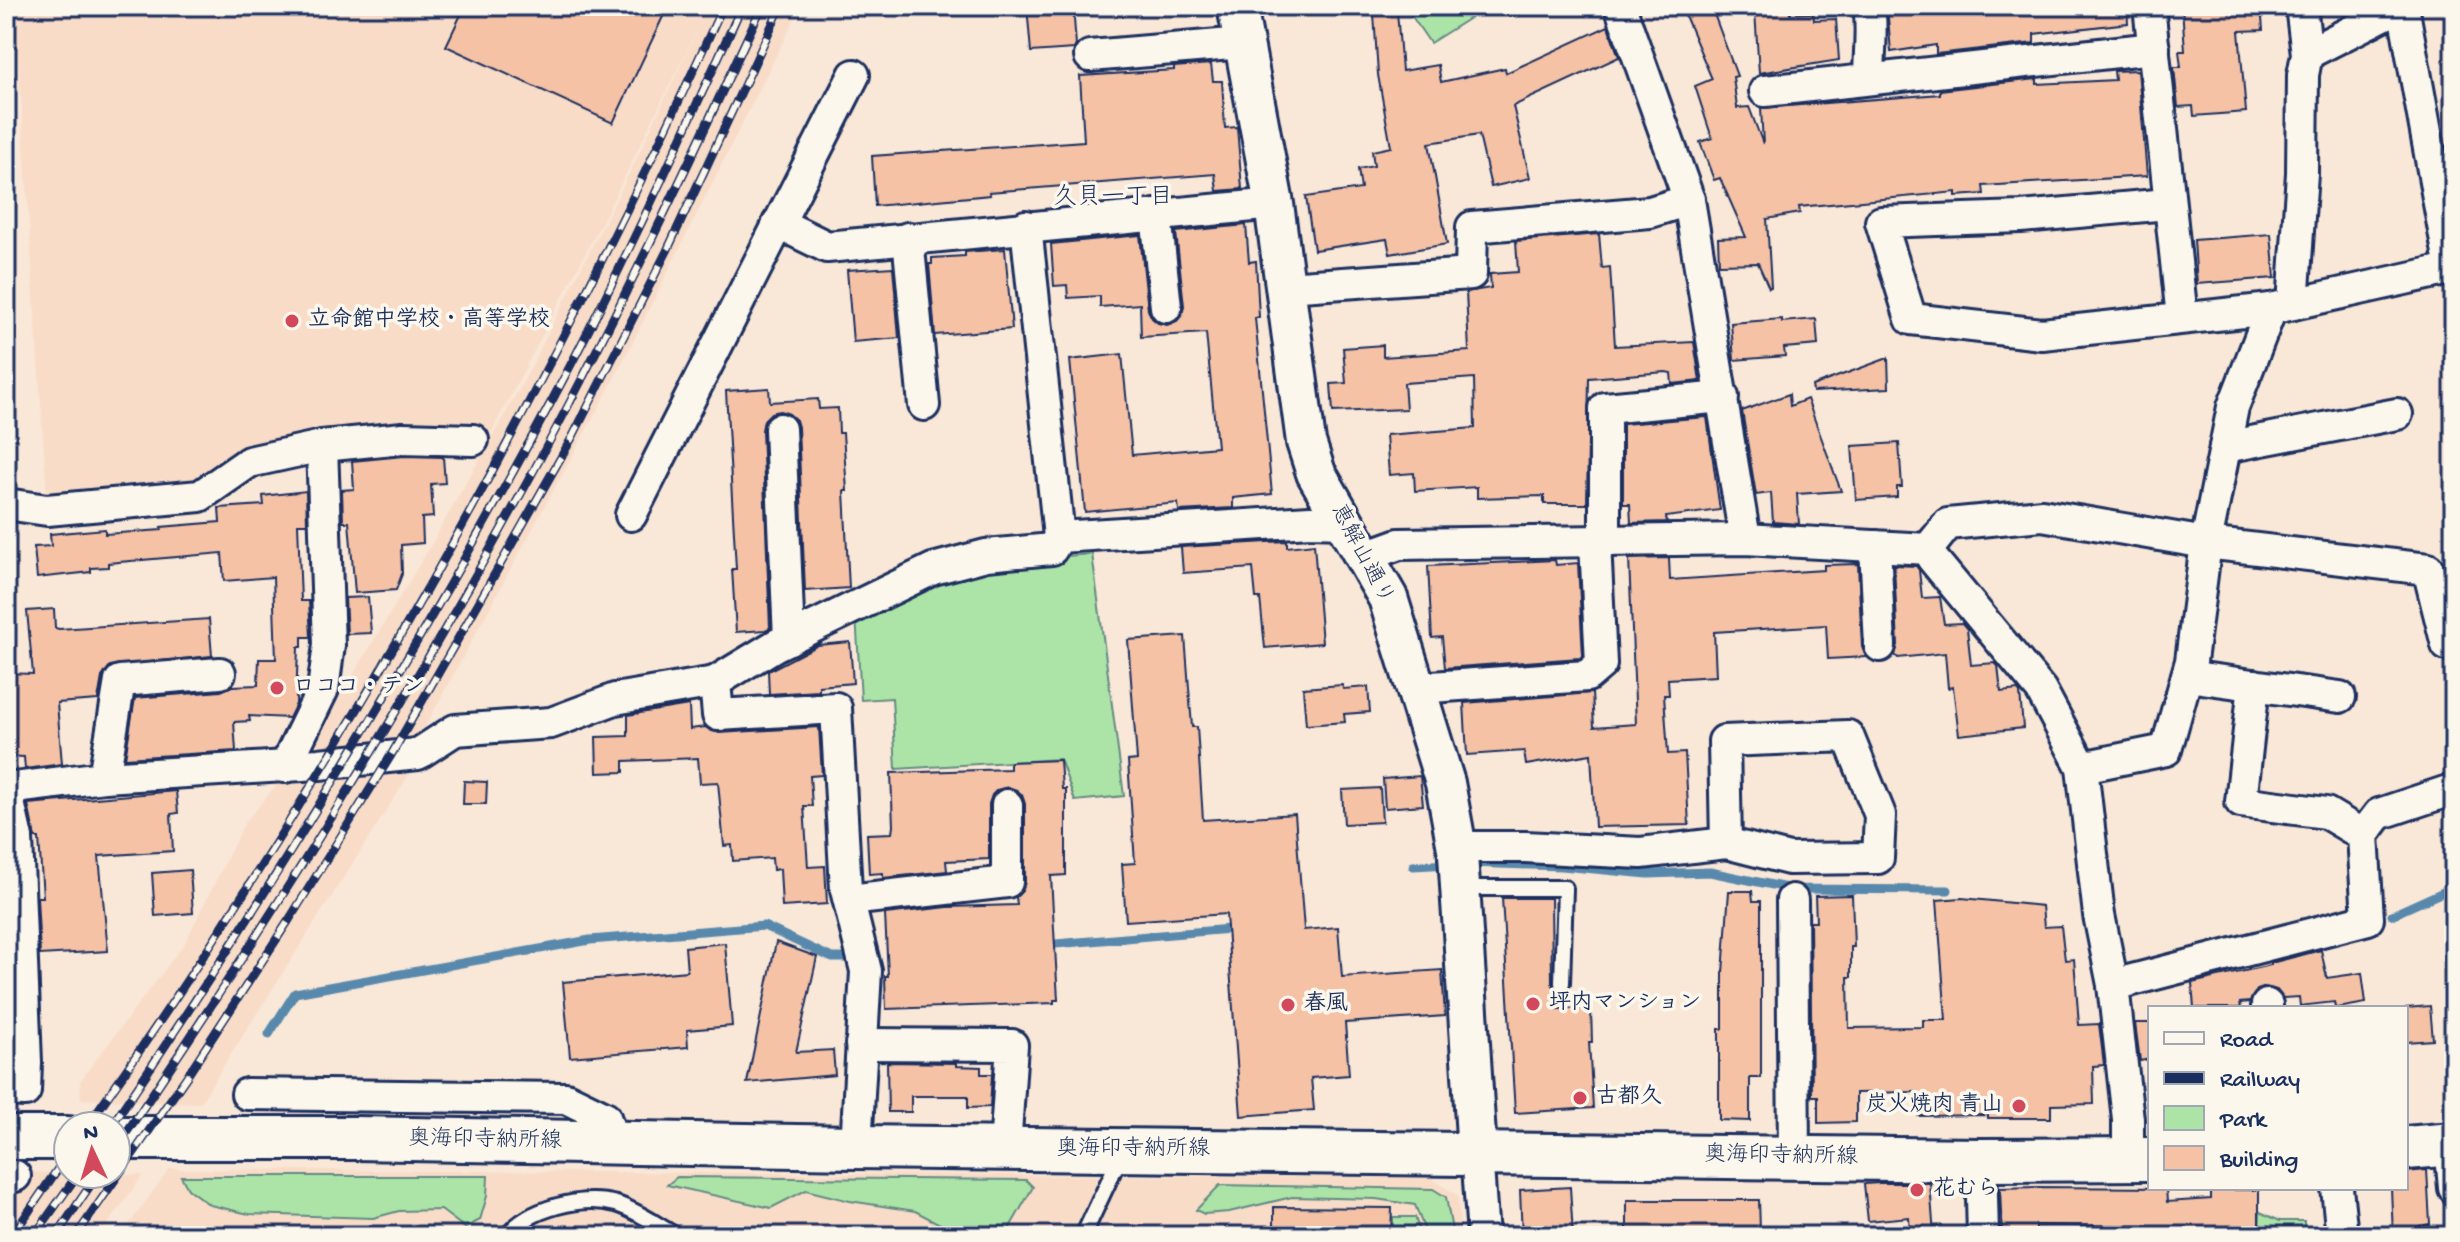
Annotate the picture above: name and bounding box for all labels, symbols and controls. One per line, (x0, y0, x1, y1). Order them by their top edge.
district label: 久貝一丁目 (1053, 183, 1173, 213)
place label: 立命館中学校・高等学校 (308, 306, 550, 334)
marker: 立命館中学校・高等学校 (283, 312, 301, 330)
street label: 恵解山通り (1324, 500, 1399, 610)
place label: ロココ・テン (293, 675, 425, 701)
marker: ロココ・テン (268, 679, 286, 697)
place label: 春風 (1304, 990, 1348, 1018)
place label: 坪内マンション (1549, 990, 1701, 1017)
marker: 坪内マンション (1524, 995, 1542, 1013)
marker: 春風 (1279, 996, 1297, 1014)
legend (2148, 1006, 2408, 1190)
text: Road (2220, 1027, 2274, 1056)
text: Railway (2220, 1067, 2300, 1096)
place label: 古都久 (1596, 1084, 1662, 1111)
marker: 古都久 (1571, 1089, 1589, 1107)
place label: 炭火焼肉 青山 (1866, 1091, 2003, 1119)
marker: 炭火焼肉 青山 (2010, 1097, 2028, 1115)
text: Park (2219, 1107, 2268, 1136)
north arrow (52, 1110, 132, 1190)
text: N (83, 1121, 99, 1148)
street label: 奥海印寺納所線 (408, 1126, 562, 1155)
street label: 奥海印寺納所線 (1056, 1136, 1210, 1163)
street label: 奥海印寺納所線 (1704, 1142, 1858, 1171)
text: Building (2219, 1147, 2298, 1176)
place label: 花むら (1933, 1176, 1999, 1203)
marker: 花むら (1908, 1181, 1926, 1199)

